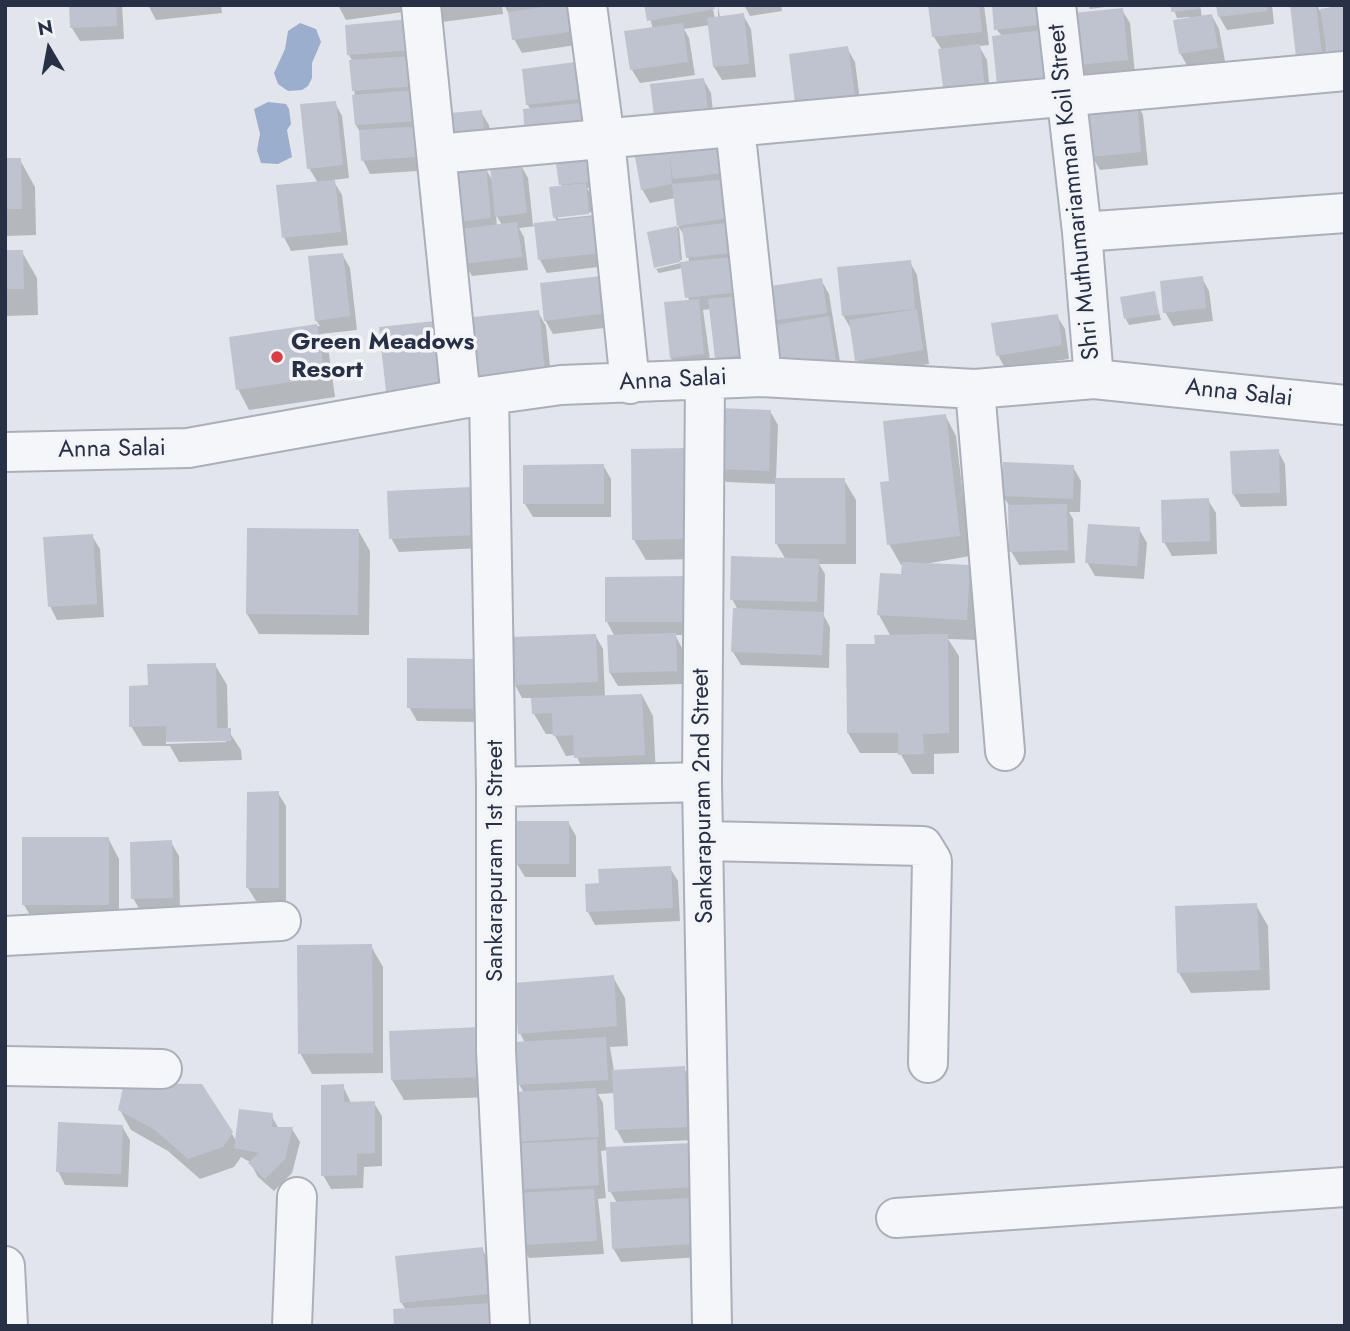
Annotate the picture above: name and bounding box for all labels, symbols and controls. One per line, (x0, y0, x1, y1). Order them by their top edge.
text: N (35, 13, 55, 42)
north arrow (14, 14, 84, 84)
street label: Shri Muthumariamman Koil Street (1043, 23, 1107, 361)
place label: Green Meadows Resort (291, 329, 474, 385)
marker: Green Meadows Resort (269, 349, 285, 365)
street label: Anna Salai (618, 364, 728, 398)
street label: Anna Salai (1184, 374, 1294, 414)
street label: Anna Salai (58, 435, 166, 465)
street label: Sankarapuram 2nd Street (687, 668, 721, 924)
street label: Sankarapuram 1st Street (482, 740, 510, 982)

